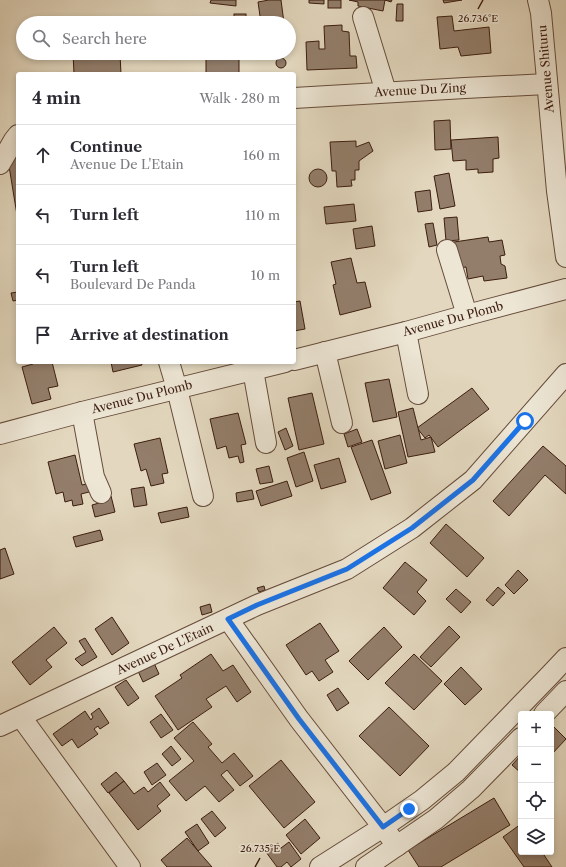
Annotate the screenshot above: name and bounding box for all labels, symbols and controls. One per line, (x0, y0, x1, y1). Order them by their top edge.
text: 26.736°E (458, 12, 498, 25)
search box (16, 16, 296, 60)
street label: Avenue Shituru (534, 24, 557, 115)
icon: search (30, 27, 52, 49)
text: Search here (62, 29, 147, 48)
street label: Avenue Du Zing (373, 80, 467, 99)
text: 4 min (32, 88, 81, 108)
text: Walk · 280 m (199, 90, 280, 106)
text: Continue (70, 137, 142, 156)
icon: ahead (32, 144, 54, 166)
text: 160 m (243, 147, 280, 163)
text: Avenue De L'Etain (70, 156, 184, 172)
icon: left (32, 204, 54, 226)
text: Turn left (70, 205, 139, 224)
text: 110 m (245, 207, 280, 223)
text: Turn left (70, 257, 139, 276)
icon: left (32, 264, 54, 286)
text: 10 m (251, 267, 280, 283)
text: Boulevard De Panda (70, 276, 196, 292)
street label: Avenue Du Plomb (400, 298, 505, 339)
icon: arrive (32, 324, 54, 346)
text: Arrive at destination (70, 325, 229, 344)
street label: Avenue Du Plomb (89, 377, 194, 417)
route start (516, 412, 534, 430)
street label: Avenue De L'Etain (113, 619, 216, 678)
map controls (518, 711, 554, 855)
button: + (518, 711, 554, 747)
button: − (518, 747, 554, 783)
button: locate (518, 783, 554, 819)
route end (400, 800, 418, 818)
button: layers (518, 819, 554, 855)
text: 26.735°E (240, 842, 280, 855)

